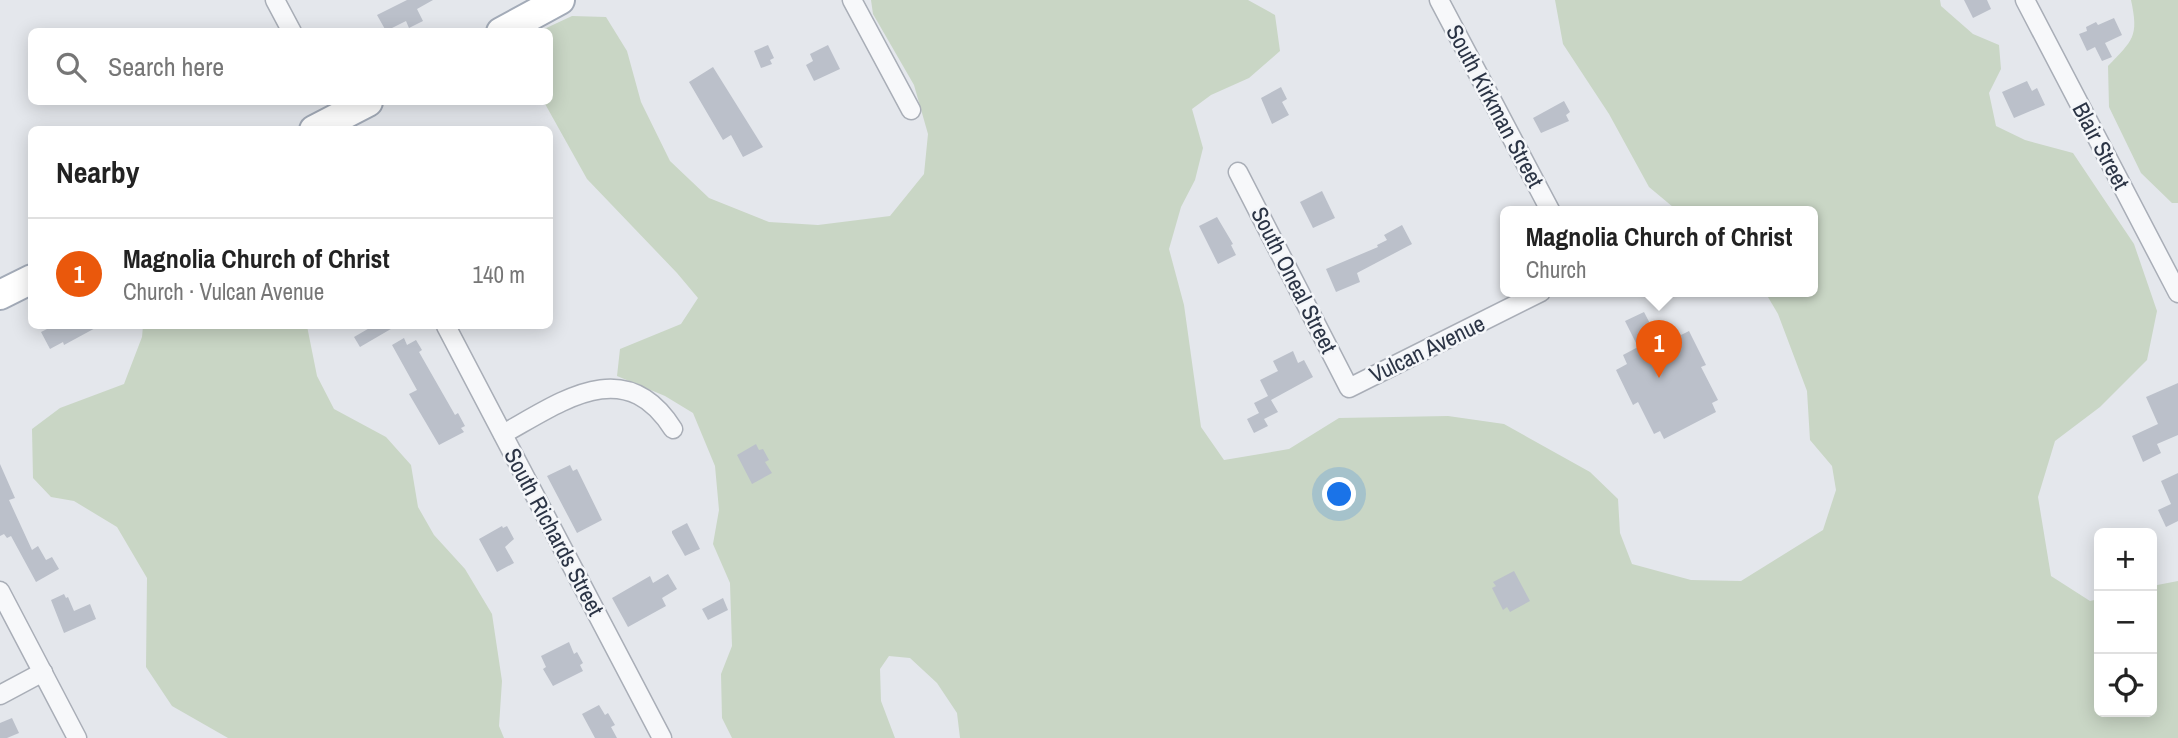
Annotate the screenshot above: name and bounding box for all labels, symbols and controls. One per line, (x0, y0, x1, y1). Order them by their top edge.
street label: South Kirkman Street (1439, 19, 1551, 193)
search box (28, 28, 553, 105)
icon: search (52, 48, 90, 86)
text: Search here (108, 49, 224, 84)
street label: Blair Street (2066, 97, 2137, 195)
text: Nearby (56, 152, 139, 192)
street label: South Oneal Street (1244, 201, 1345, 358)
popup (1500, 206, 1818, 297)
text: Magnolia Church of Christ (1526, 219, 1792, 254)
text: Magnolia Church of Christ (123, 241, 390, 276)
text: Church (1526, 254, 1587, 285)
text: 1 (74, 259, 84, 290)
text: 140 m (473, 259, 525, 290)
text: Church · Vulcan Avenue (123, 276, 324, 307)
street label: Vulcan Avenue (1364, 307, 1490, 390)
pin: 1 (1636, 320, 1682, 378)
street label: South Richards Street (497, 443, 612, 621)
your location (1322, 477, 1356, 511)
map controls (2094, 528, 2157, 717)
button: + (2094, 528, 2157, 591)
button: − (2094, 591, 2157, 654)
button: locate (2094, 654, 2157, 717)

